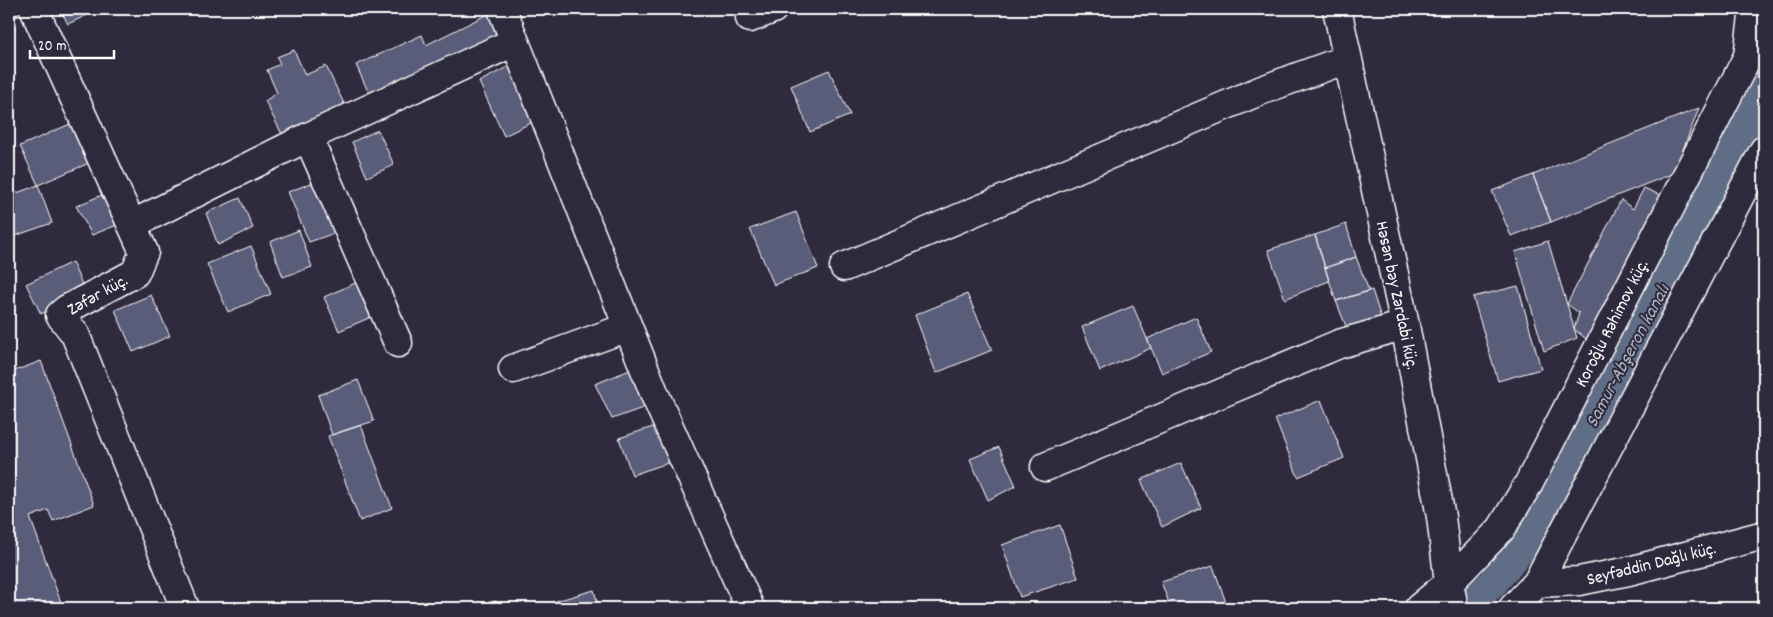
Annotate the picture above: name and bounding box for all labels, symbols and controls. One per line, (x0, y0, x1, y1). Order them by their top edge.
scale bar (30, 28, 114, 60)
text: 20 m (38, 36, 66, 58)
street label: Həsən bəy Zərdabi küç. (1368, 219, 1423, 372)
street label: Koroğlu Rəhimov küç. (1570, 256, 1656, 392)
street label: Zəfər küç. (63, 269, 133, 323)
water label: Samur-Abşeron kanalı (1580, 279, 1679, 433)
street label: Seyfəddin Dağlı küç. (1584, 537, 1719, 594)

